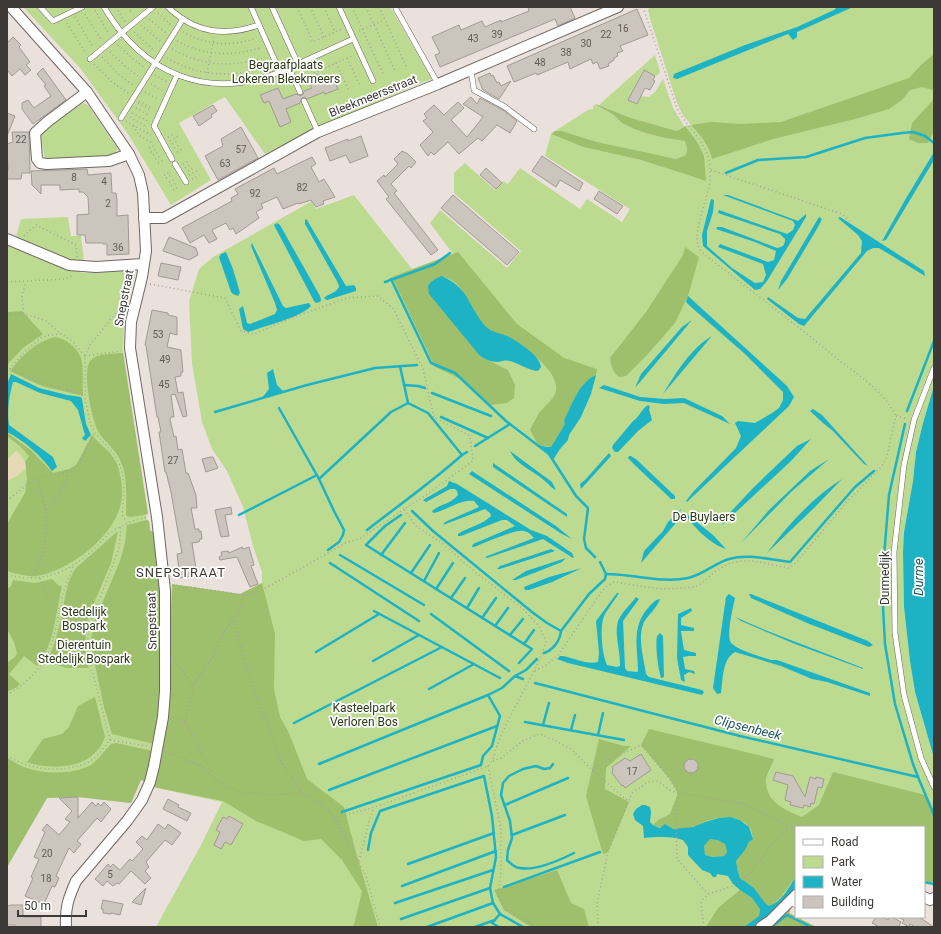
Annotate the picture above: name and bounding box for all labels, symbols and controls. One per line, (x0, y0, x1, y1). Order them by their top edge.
house number: 16 (617, 23, 629, 34)
house number: 39 (491, 29, 503, 40)
house number: 22 (600, 29, 612, 40)
house number: 43 (467, 33, 479, 44)
house number: 30 (580, 38, 592, 49)
house number: 38 (560, 47, 572, 58)
house number: 48 (534, 57, 546, 68)
park label: Begraafplaats Lokeren Bleekmeers (232, 58, 340, 86)
street label: Bleekmeersstraat (327, 72, 419, 120)
house number: 22 (15, 134, 27, 145)
house number: 57 (235, 144, 247, 155)
house number: 63 (219, 158, 231, 169)
house number: 8 (71, 172, 77, 183)
house number: 4 (101, 176, 107, 187)
house number: 82 (296, 182, 308, 193)
house number: 92 (249, 188, 261, 199)
house number: 2 (105, 198, 111, 209)
house number: 36 (112, 242, 124, 253)
street label: Snepstraat (112, 268, 136, 328)
house number: 53 (152, 329, 164, 340)
house number: 49 (159, 354, 171, 365)
house number: 45 (158, 379, 170, 390)
house number: 27 (167, 455, 179, 466)
park label: De Buylaers (672, 510, 736, 524)
street label: Durmedijk (878, 550, 892, 605)
water label: Durme (911, 558, 926, 596)
district label: SNEPSTRAAT (136, 565, 226, 580)
street label: Snepstraat (144, 592, 160, 650)
park label: Stedelijk Bospark (61, 605, 108, 633)
park label: Dierentuin Stedelijk Bospark (38, 638, 131, 666)
park label: Kasteelpark Verloren Bos (330, 701, 398, 729)
water label: Clipsenbeek (713, 712, 783, 743)
house number: 17 (626, 766, 638, 777)
legend (795, 826, 925, 918)
text: Road (831, 835, 859, 849)
house number: 20 (41, 848, 53, 859)
text: Park (831, 855, 856, 869)
house number: 5 (107, 869, 113, 880)
house number: 18 (40, 873, 52, 884)
text: Water (831, 875, 862, 889)
scale bar (18, 892, 86, 918)
text: Building (831, 895, 874, 909)
text: 50 m (24, 899, 51, 913)

